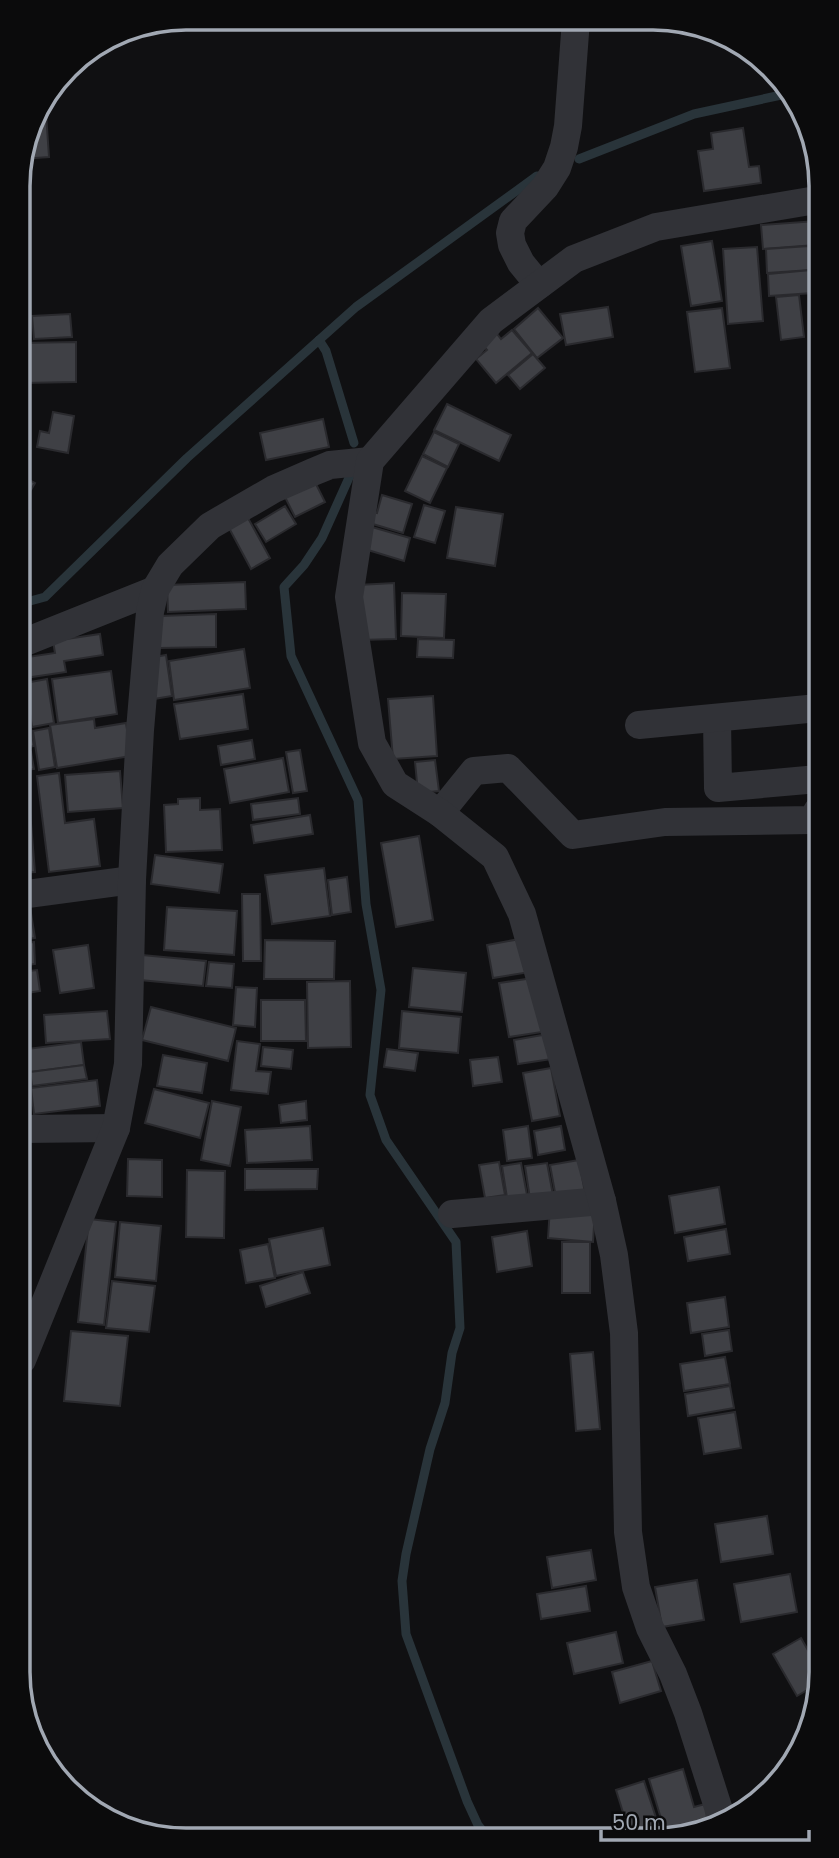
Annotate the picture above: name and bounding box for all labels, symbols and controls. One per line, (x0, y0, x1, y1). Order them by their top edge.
scale bar (601, 1798, 809, 1842)
text: 50 m (612, 1808, 666, 1837)

